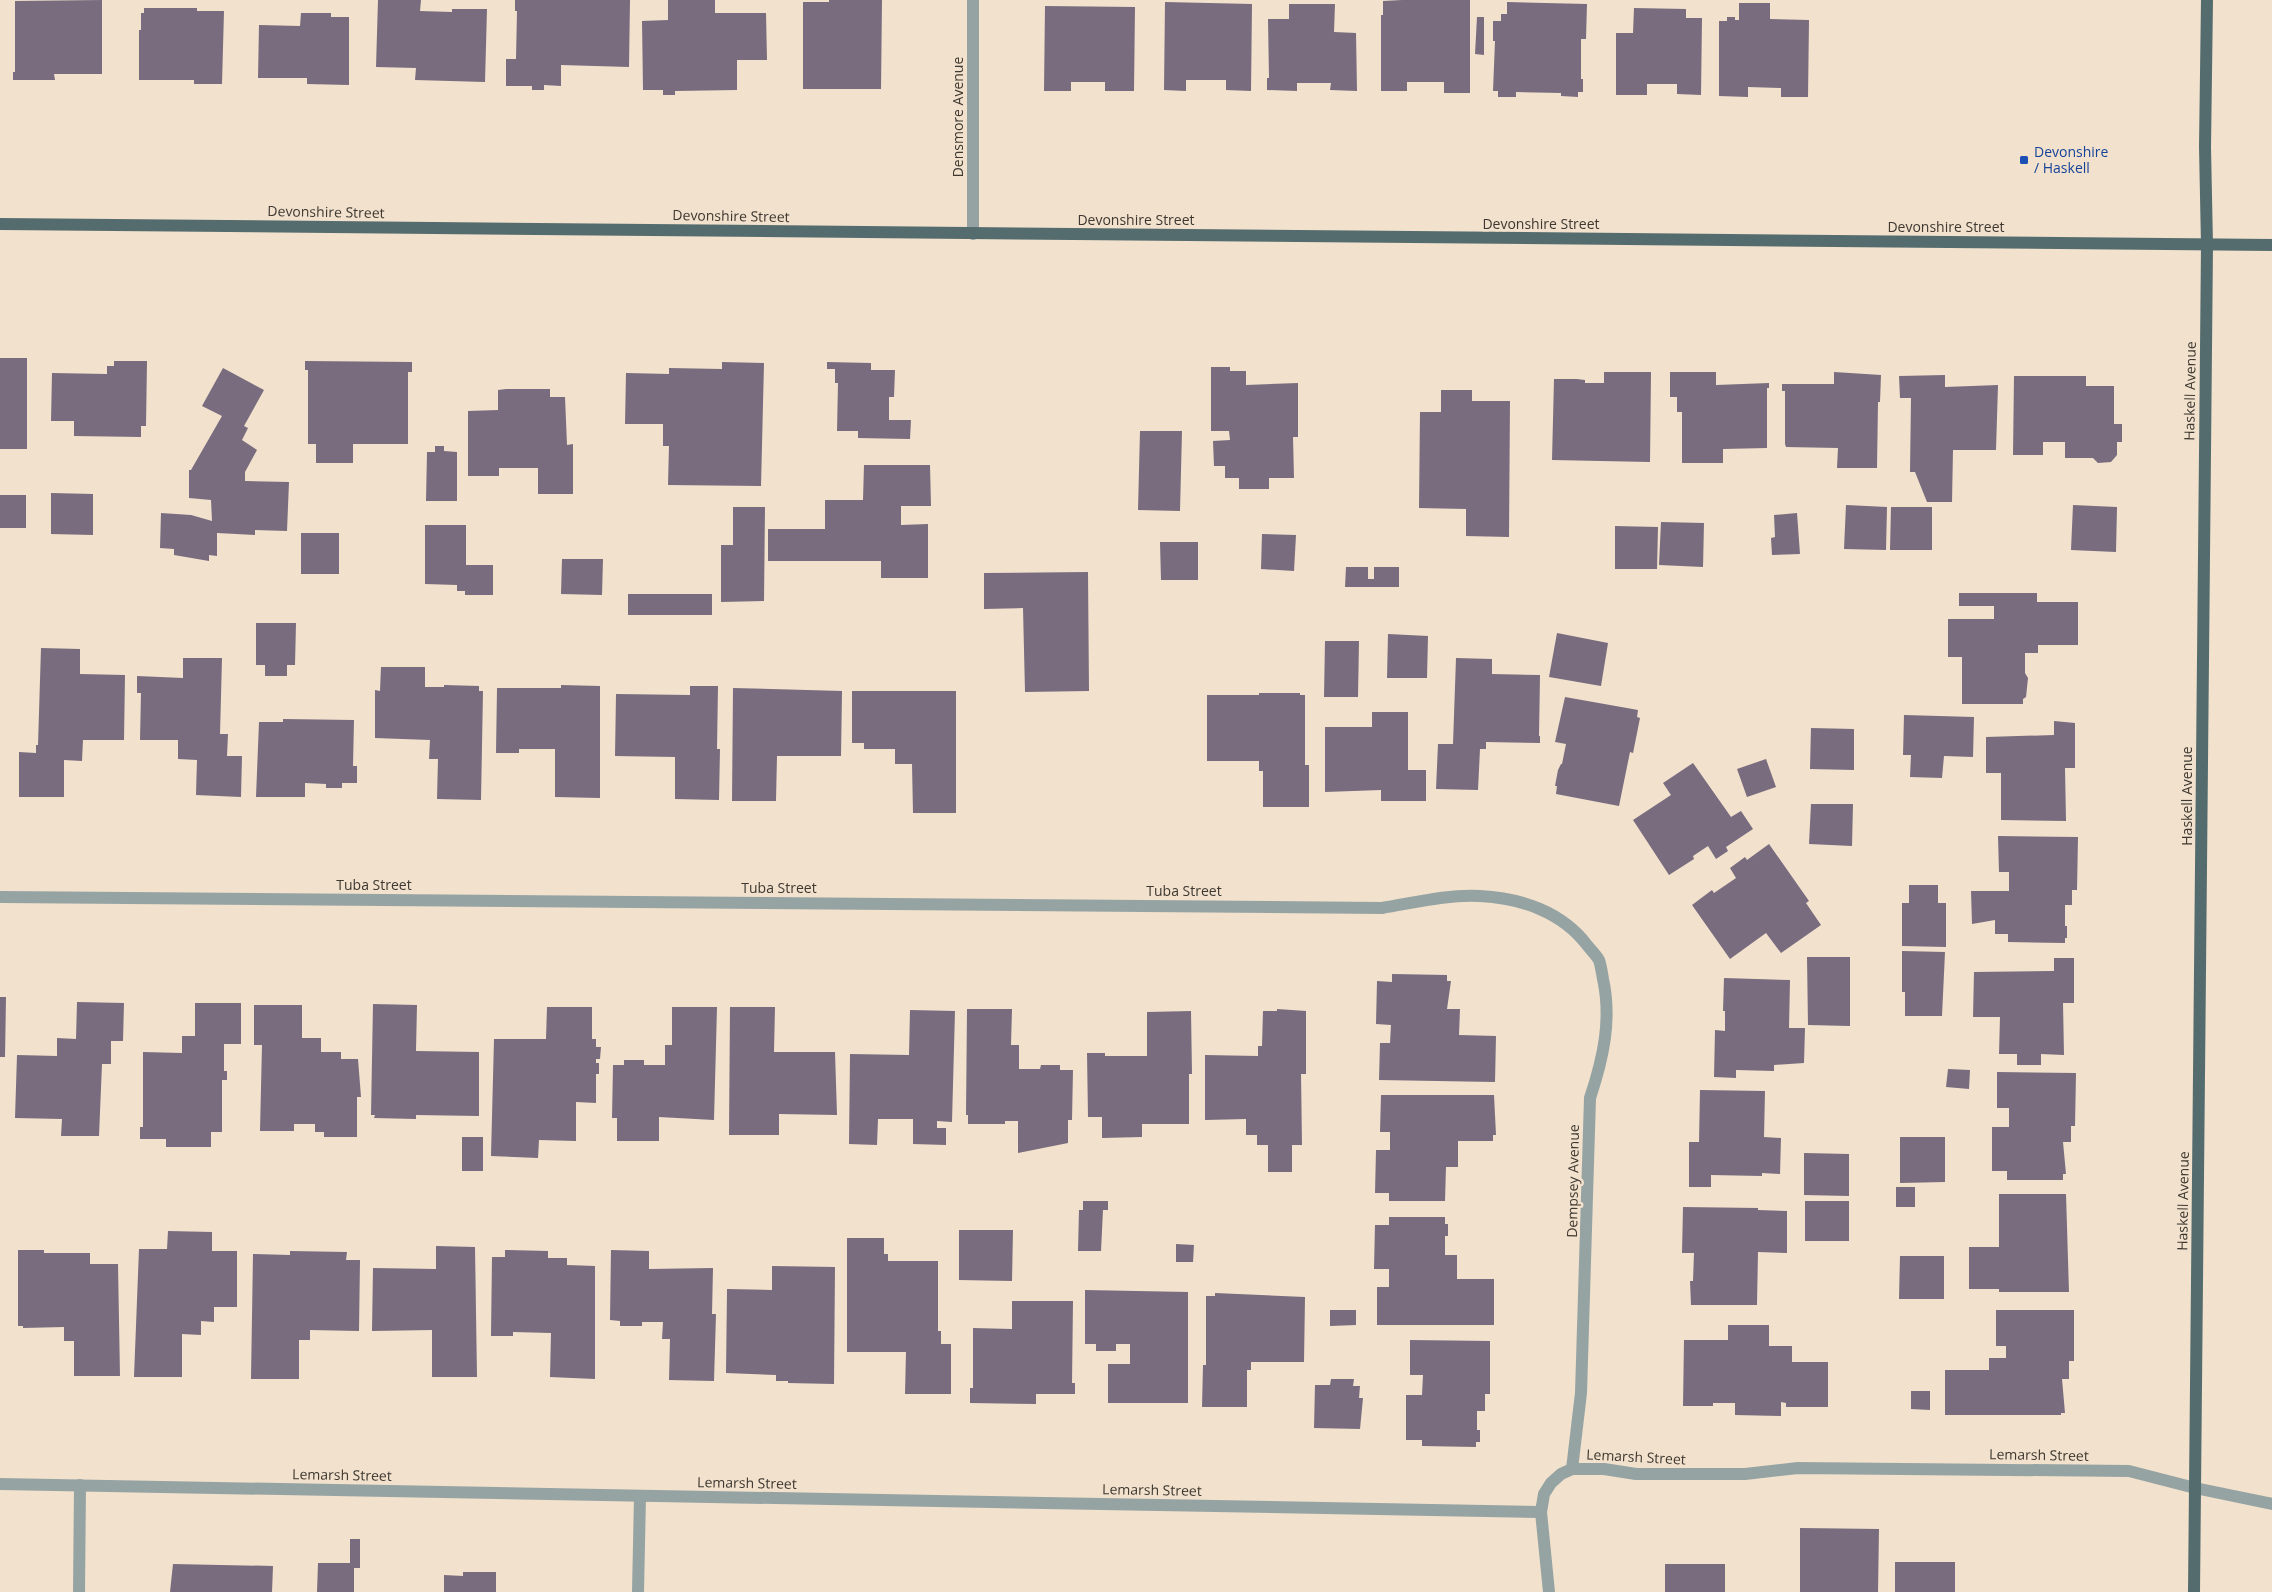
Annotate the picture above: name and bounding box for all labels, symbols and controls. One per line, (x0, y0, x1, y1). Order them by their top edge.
street label: Densmore Avenue (948, 57, 967, 177)
place label: Devonshire / Haskell (2034, 142, 2109, 177)
marker: Devonshire / Haskell (2018, 154, 2030, 166)
street label: Devonshire Street (267, 201, 385, 222)
street label: Devonshire Street (672, 205, 790, 226)
street label: Devonshire Street (1077, 210, 1195, 229)
street label: Devonshire Street (1482, 214, 1600, 233)
street label: Devonshire Street (1887, 217, 2005, 236)
street label: Haskell Avenue (2179, 341, 2200, 441)
street label: Haskell Avenue (2177, 746, 2196, 846)
street label: Tuba Street (336, 875, 412, 894)
street label: Tuba Street (741, 878, 817, 897)
street label: Tuba Street (1146, 881, 1222, 900)
street label: Dempsey Avenue (1562, 1124, 1583, 1238)
street label: Haskell Avenue (2172, 1151, 2193, 1251)
street label: Lemarsh Street (1586, 1444, 1686, 1469)
street label: Lemarsh Street (1989, 1444, 2089, 1465)
street label: Lemarsh Street (292, 1464, 392, 1485)
street label: Lemarsh Street (697, 1472, 797, 1493)
street label: Lemarsh Street (1102, 1479, 1202, 1500)

